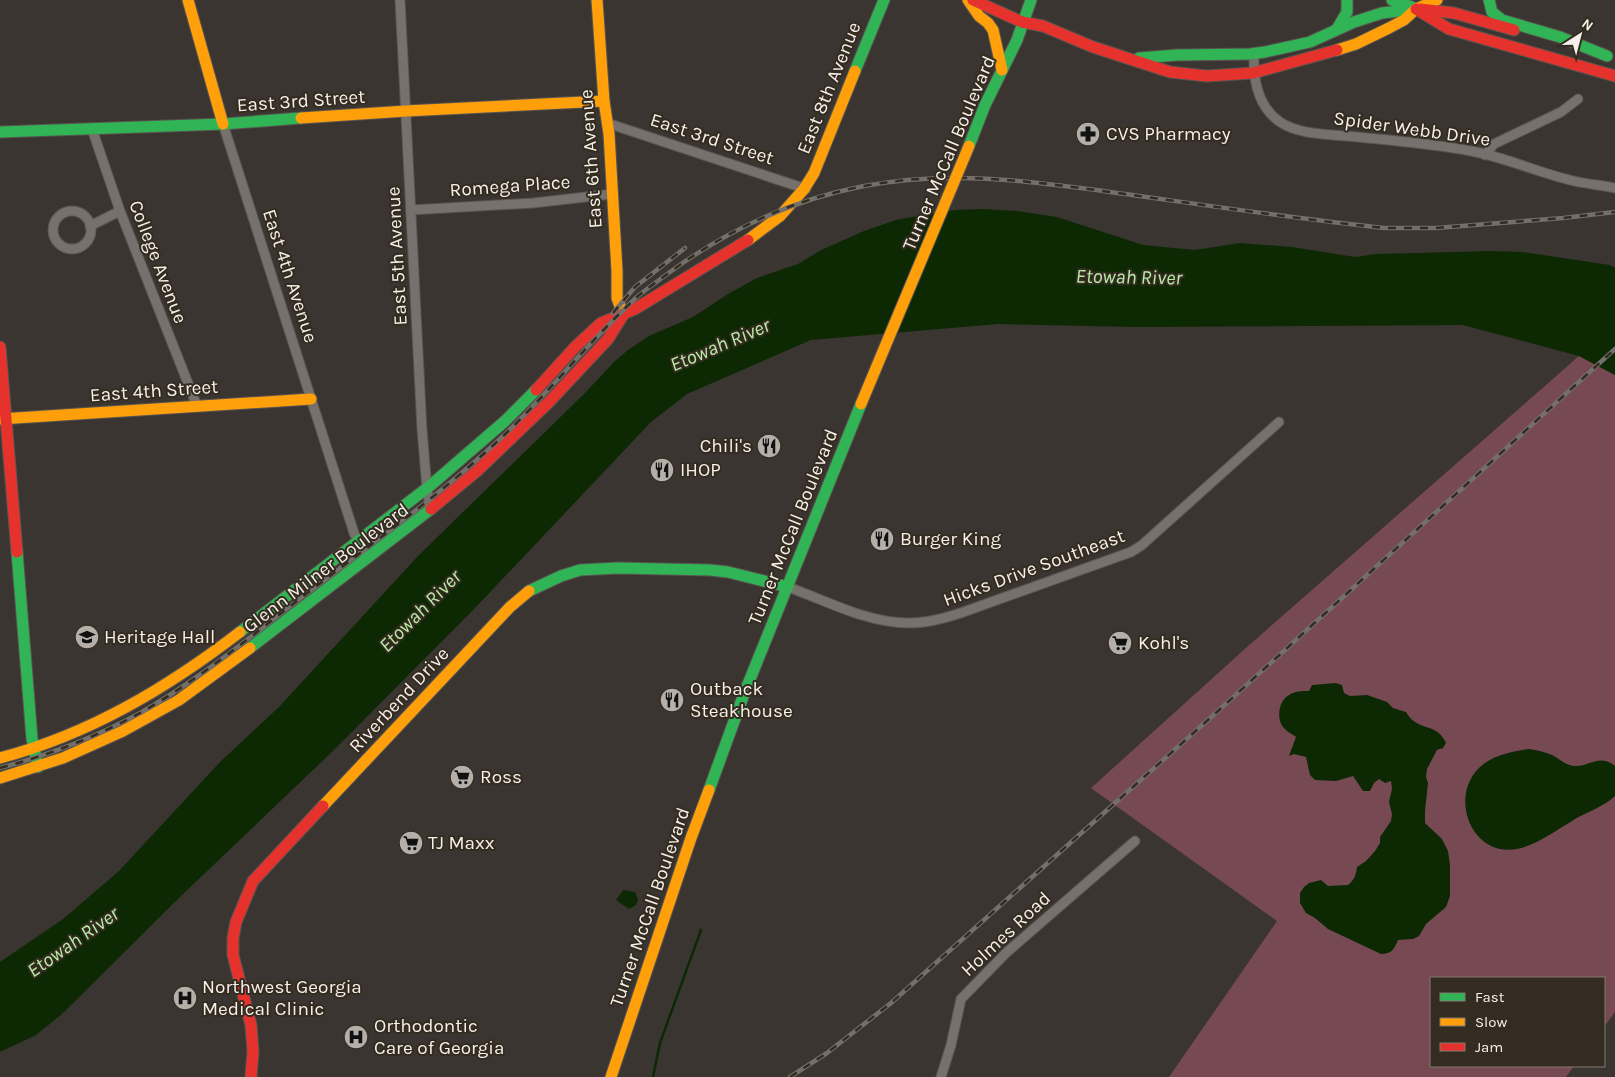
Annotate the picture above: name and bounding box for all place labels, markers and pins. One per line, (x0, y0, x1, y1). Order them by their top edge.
pharmacy icon: CVS Pharmacy (1075, 121, 1101, 147)
place label: CVS Pharmacy (1106, 123, 1231, 145)
restaurant icon: Chili's (756, 433, 782, 459)
place label: Chili's (700, 435, 752, 457)
restaurant icon: IHOP (649, 457, 675, 483)
place label: IHOP (680, 459, 721, 481)
restaurant icon: Burger King (869, 526, 895, 552)
place label: Burger King (900, 528, 1001, 550)
school or university icon: Heritage Hall (74, 624, 100, 650)
place label: Heritage Hall (104, 626, 215, 648)
supermarket icon: Kohl's (1107, 630, 1133, 656)
place label: Kohl's (1138, 632, 1189, 654)
place label: Outback Steakhouse (690, 678, 793, 722)
restaurant icon: Outback Steakhouse (659, 687, 685, 713)
supermarket icon: Ross (449, 764, 475, 790)
place label: Ross (480, 766, 522, 788)
supermarket icon: TJ Maxx (398, 830, 424, 856)
place label: TJ Maxx (428, 832, 495, 854)
place label: Northwest Georgia Medical Clinic (202, 976, 362, 1020)
hospital icon: Northwest Georgia Medical Clinic (172, 985, 198, 1011)
place label: Orthodontic Care of Georgia (374, 1015, 504, 1059)
hospital icon: Orthodontic Care of Georgia (343, 1024, 369, 1050)

